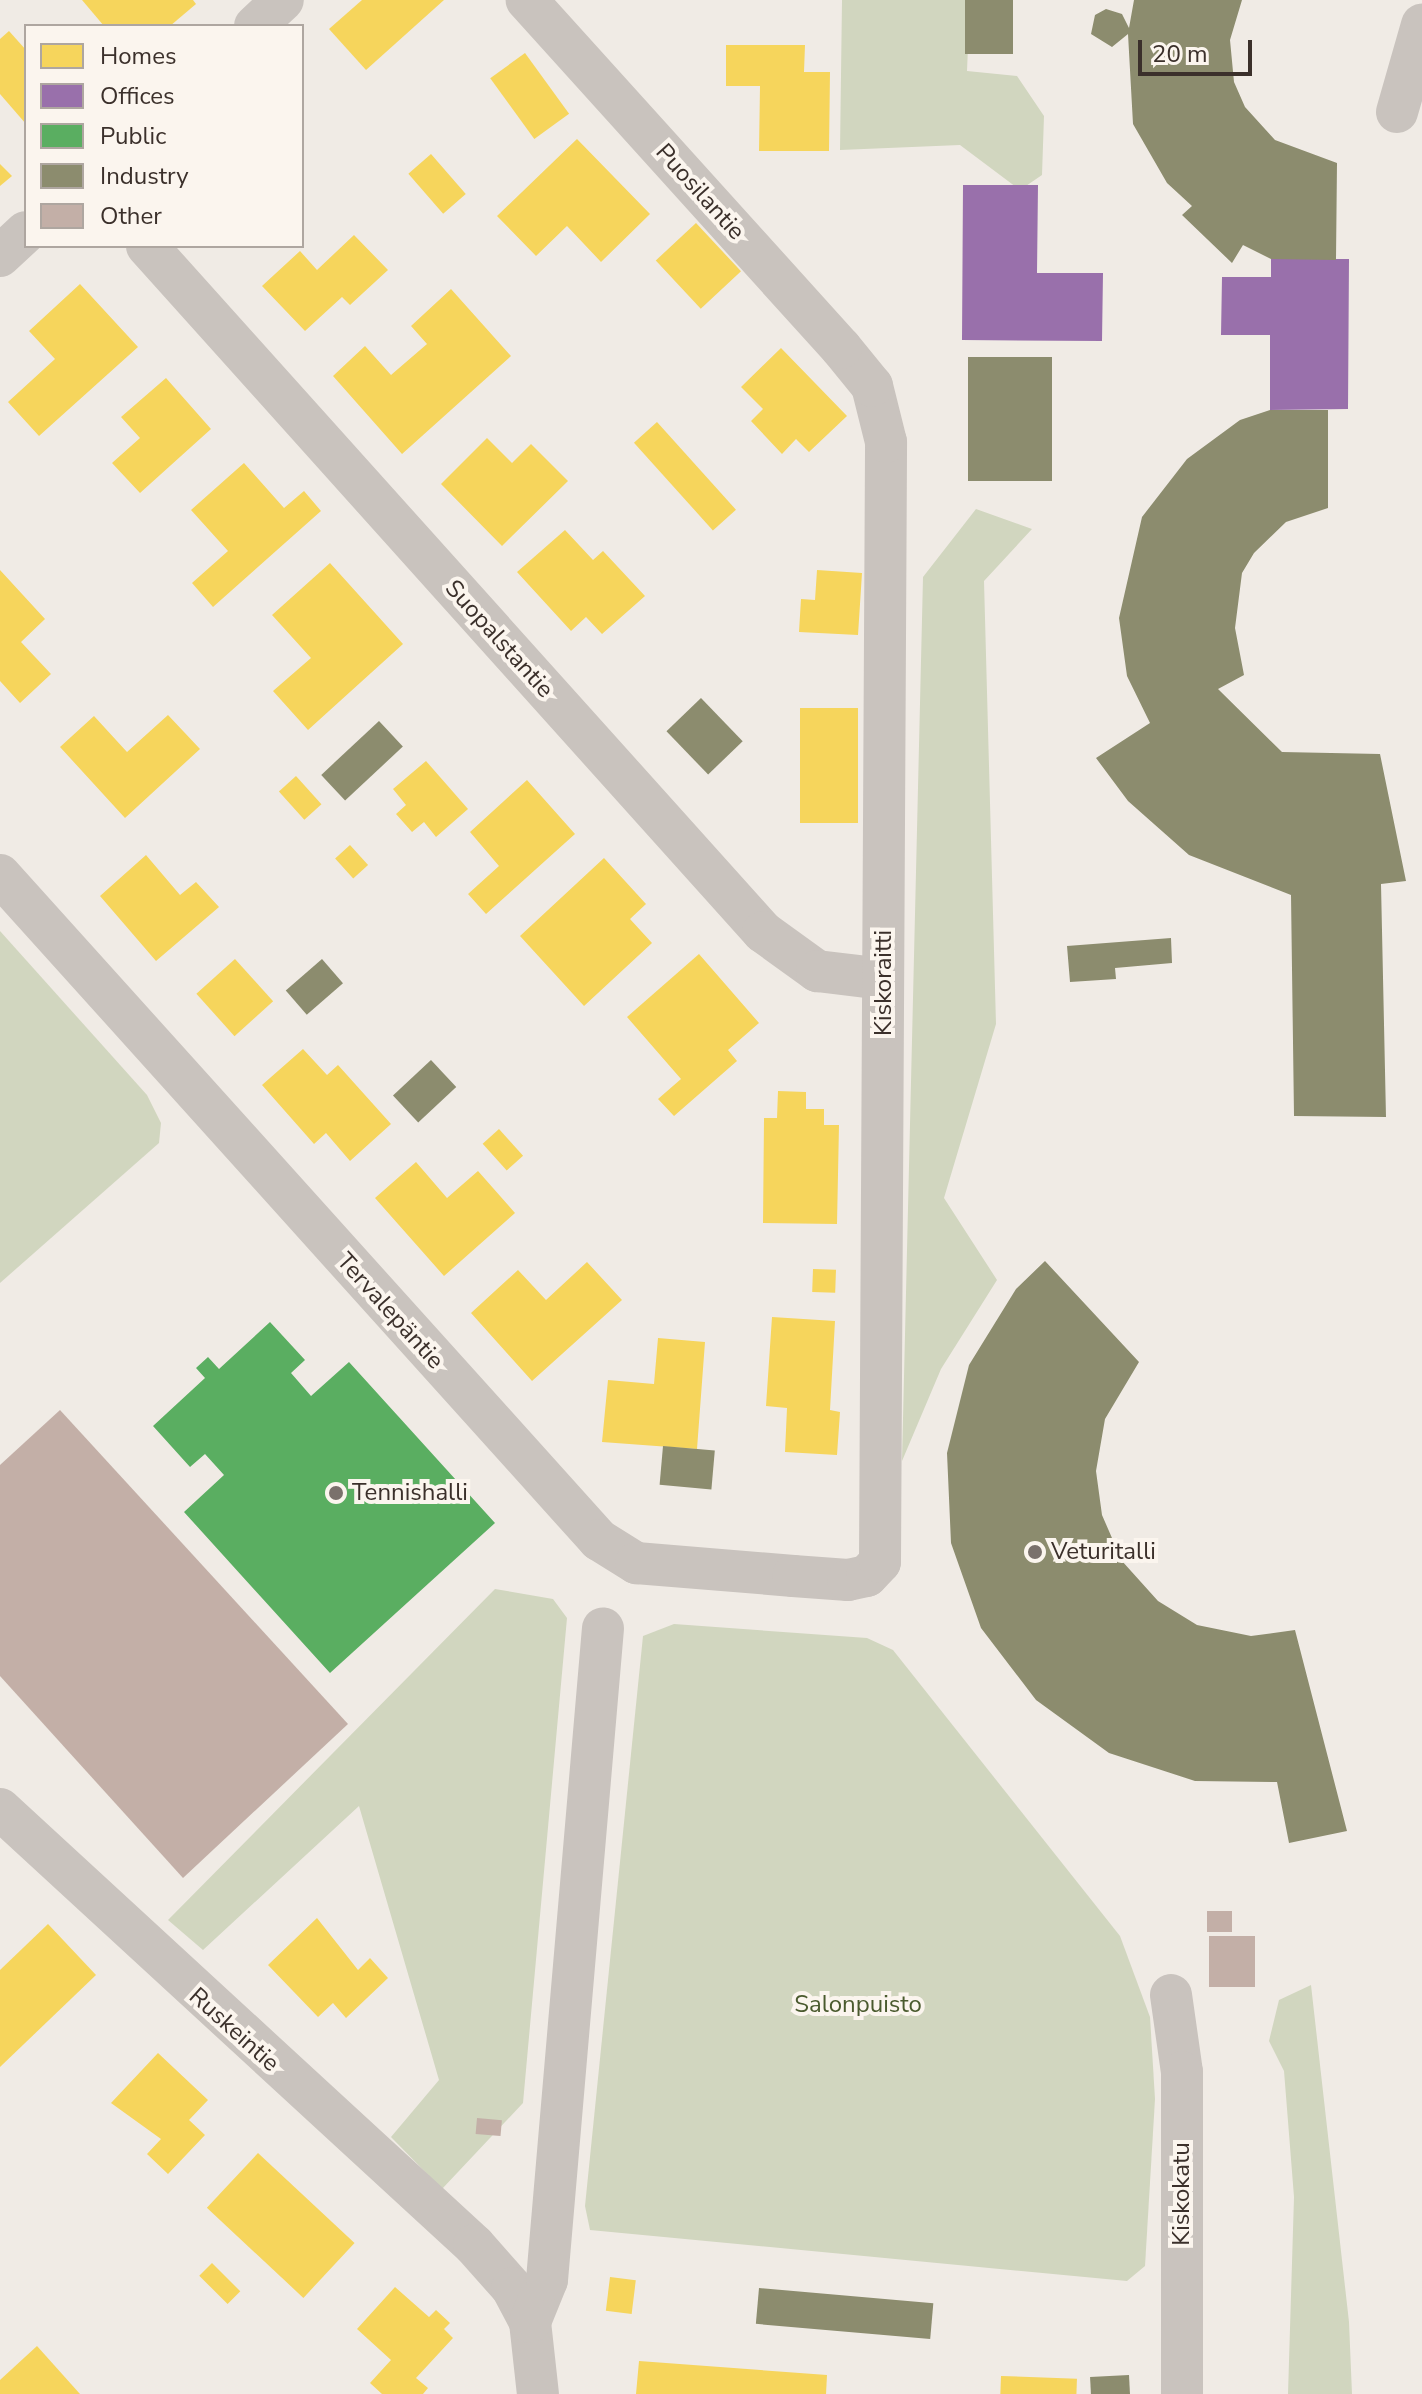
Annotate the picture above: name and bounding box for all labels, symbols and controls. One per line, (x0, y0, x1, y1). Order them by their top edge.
legend (24, 24, 304, 248)
scale bar (1142, 24, 1256, 74)
text: 20 m (1152, 38, 1208, 70)
text: Homes (100, 40, 176, 72)
text: Offices (100, 80, 175, 112)
text: Public (100, 120, 166, 152)
street label: Puosilantie (649, 138, 751, 246)
text: Industry (100, 160, 189, 192)
text: Other (100, 200, 162, 232)
street label: Suopalstantie (439, 574, 559, 704)
street label: Kiskoraitti (870, 930, 898, 1036)
street label: Tervalepäntie (330, 1247, 450, 1375)
place label: Tennishalli (352, 1479, 468, 1507)
marker: Tennishalli (327, 1484, 345, 1502)
place label: Veturitalli (1051, 1538, 1156, 1566)
marker: Veturitalli (1026, 1543, 1044, 1561)
street label: Ruskeintie (183, 1982, 285, 2078)
park label: Salonpuisto (794, 1991, 922, 2019)
street label: Kiskokatu (1168, 2142, 1196, 2246)

